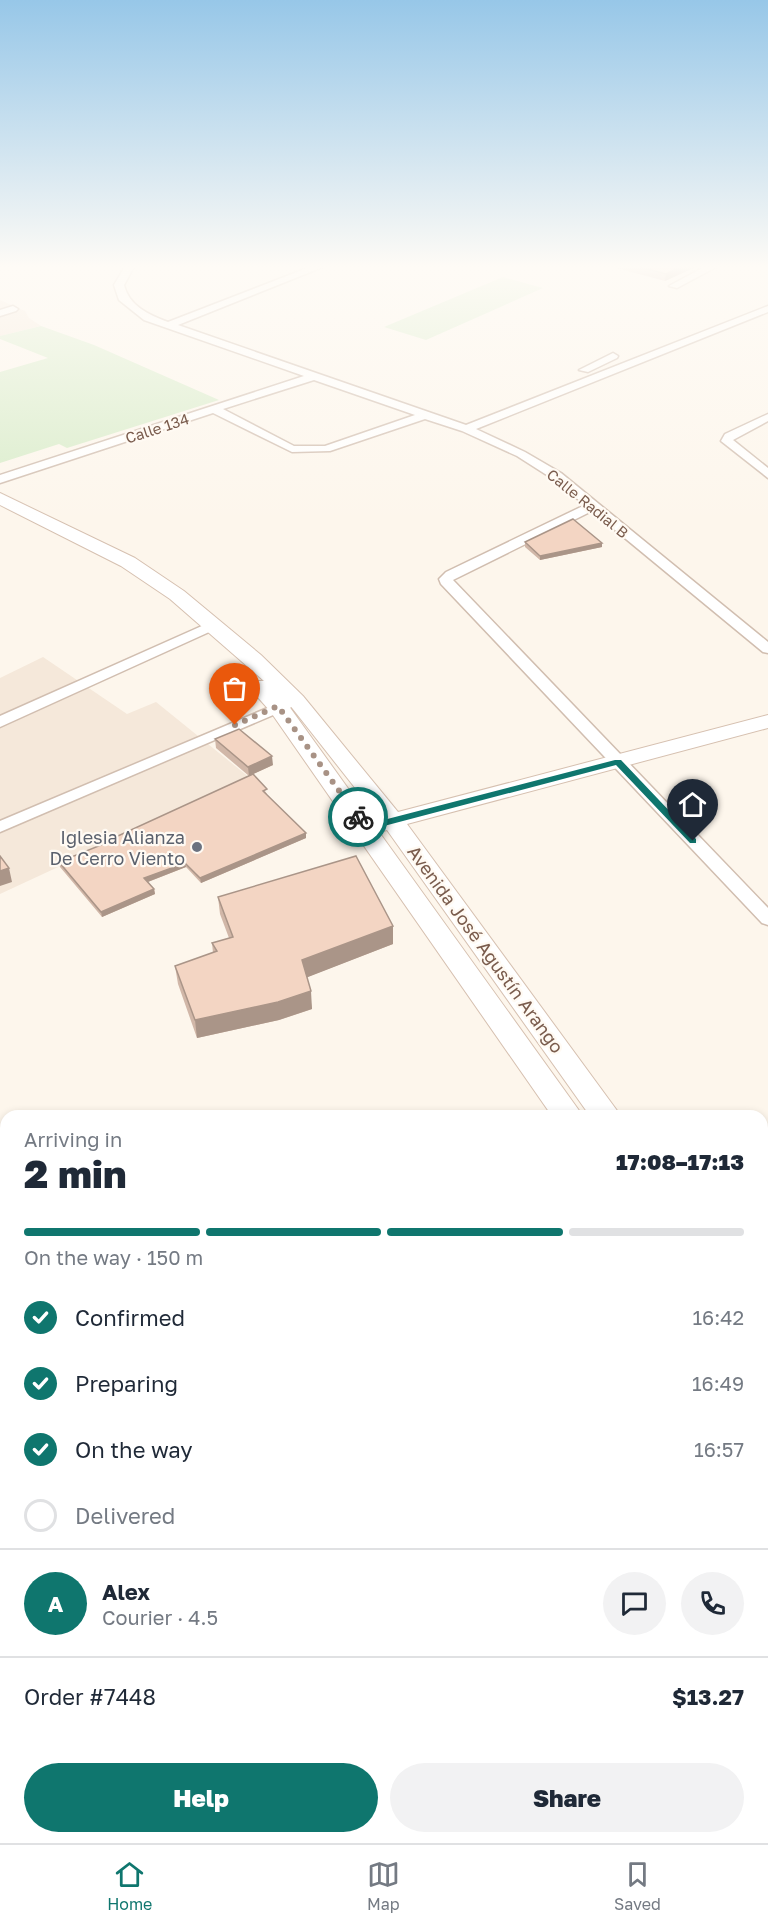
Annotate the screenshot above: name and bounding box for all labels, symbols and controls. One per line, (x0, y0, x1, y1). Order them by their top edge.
street label: Calle 134 (123, 409, 191, 447)
street label: Calle Radial B (544, 465, 632, 541)
pin (209, 663, 260, 725)
icon: bag (218, 672, 251, 705)
pin (667, 779, 718, 841)
courier (328, 787, 388, 847)
icon: home (676, 788, 709, 821)
icon: bike (342, 801, 375, 834)
place label: Iglesia Alianza De Cerro Viento (49, 826, 185, 869)
marker: Iglesia Alianza De Cerro Viento (190, 840, 204, 854)
street label: Avenida José Agustín Arango (403, 841, 569, 1057)
text: Arriving in (24, 1127, 122, 1151)
text: 17:08–17:13 (616, 1148, 744, 1175)
text: 2 min (24, 1150, 127, 1197)
text: On the way · 150 m (24, 1245, 203, 1269)
icon: check (24, 1301, 57, 1334)
text: Confirmed (75, 1304, 185, 1331)
text: 16:42 (692, 1305, 744, 1329)
icon: check (24, 1367, 57, 1400)
text: Preparing (75, 1370, 178, 1397)
text: 16:49 (692, 1371, 744, 1395)
icon: check (24, 1433, 57, 1466)
text: On the way (75, 1436, 193, 1463)
text: 16:57 (694, 1437, 744, 1461)
text: Delivered (75, 1502, 175, 1529)
button: chat (603, 1572, 666, 1635)
button: phone (681, 1572, 744, 1635)
text: Alex (102, 1578, 150, 1605)
text: A (48, 1590, 63, 1617)
text: Courier · 4.5 (102, 1605, 218, 1629)
text: Order #7448 (24, 1683, 156, 1710)
text: $13.27 (672, 1683, 744, 1710)
button: Help (24, 1763, 378, 1832)
button: Share (390, 1763, 744, 1832)
tab: Home (107, 1858, 152, 1914)
tab: Map (367, 1858, 400, 1914)
tab: Saved (614, 1858, 661, 1914)

